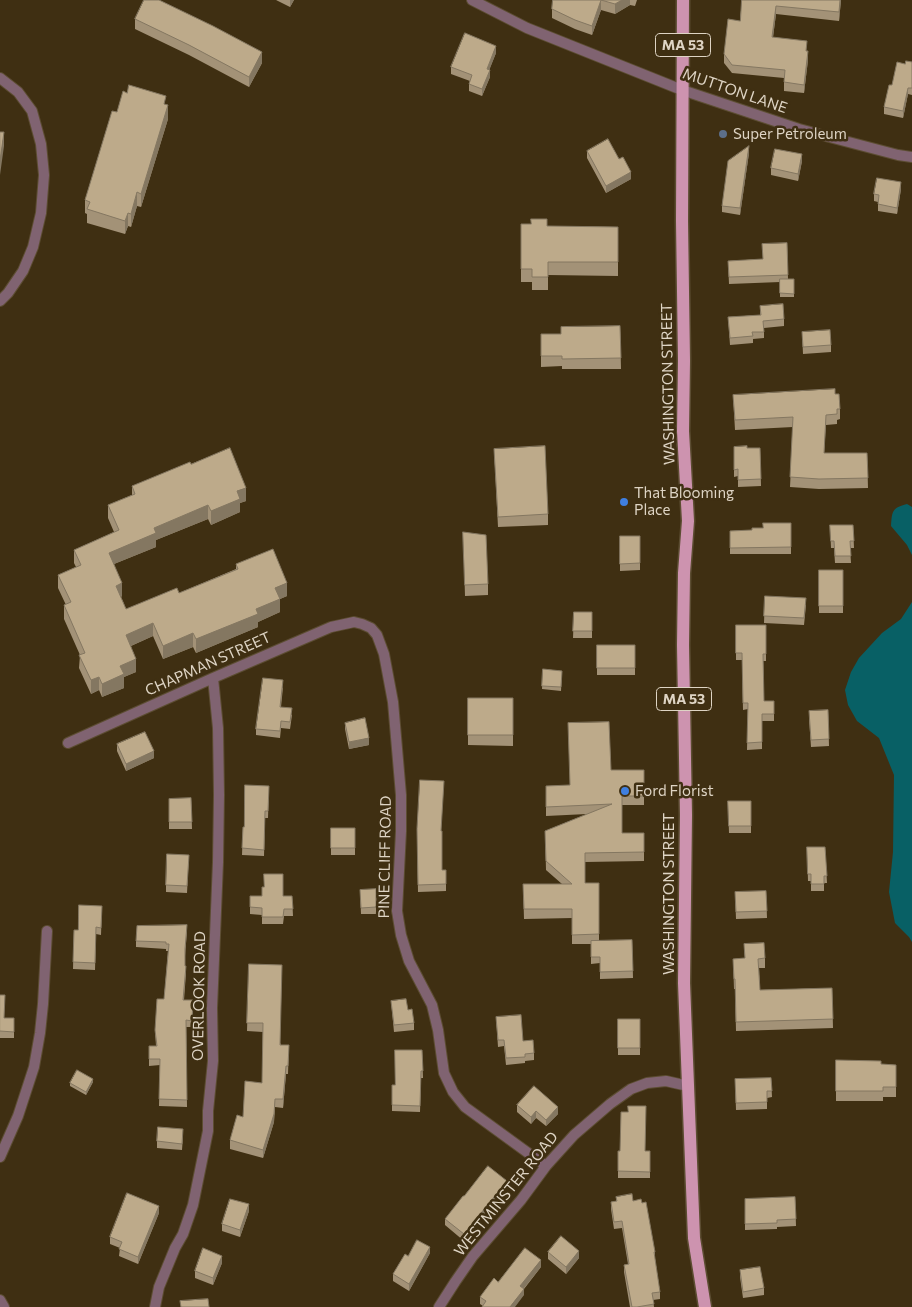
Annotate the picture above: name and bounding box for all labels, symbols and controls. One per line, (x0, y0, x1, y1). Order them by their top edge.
road number: MA 53 (656, 34, 710, 56)
street label: MUTTON LANE (680, 65, 790, 117)
place label: Super Petroleum (733, 125, 847, 143)
marker: Super Petroleum (717, 128, 729, 140)
street label: WASHINGTON STREET (658, 303, 678, 465)
place label: That Blooming Place (634, 484, 734, 519)
marker: That Blooming Place (618, 496, 630, 508)
street label: CHAPMAN STREET (142, 628, 274, 700)
road number: MA 53 (656, 688, 712, 711)
place label: Ford Florist (635, 782, 714, 800)
marker: Ford Florist (619, 785, 631, 797)
street label: PINE CLIFF ROAD (375, 795, 395, 919)
street label: WASHINGTON STREET (660, 813, 678, 975)
street label: OVERLOOK ROAD (189, 931, 209, 1061)
street label: WESTMINSTER ROAD (450, 1128, 562, 1260)

